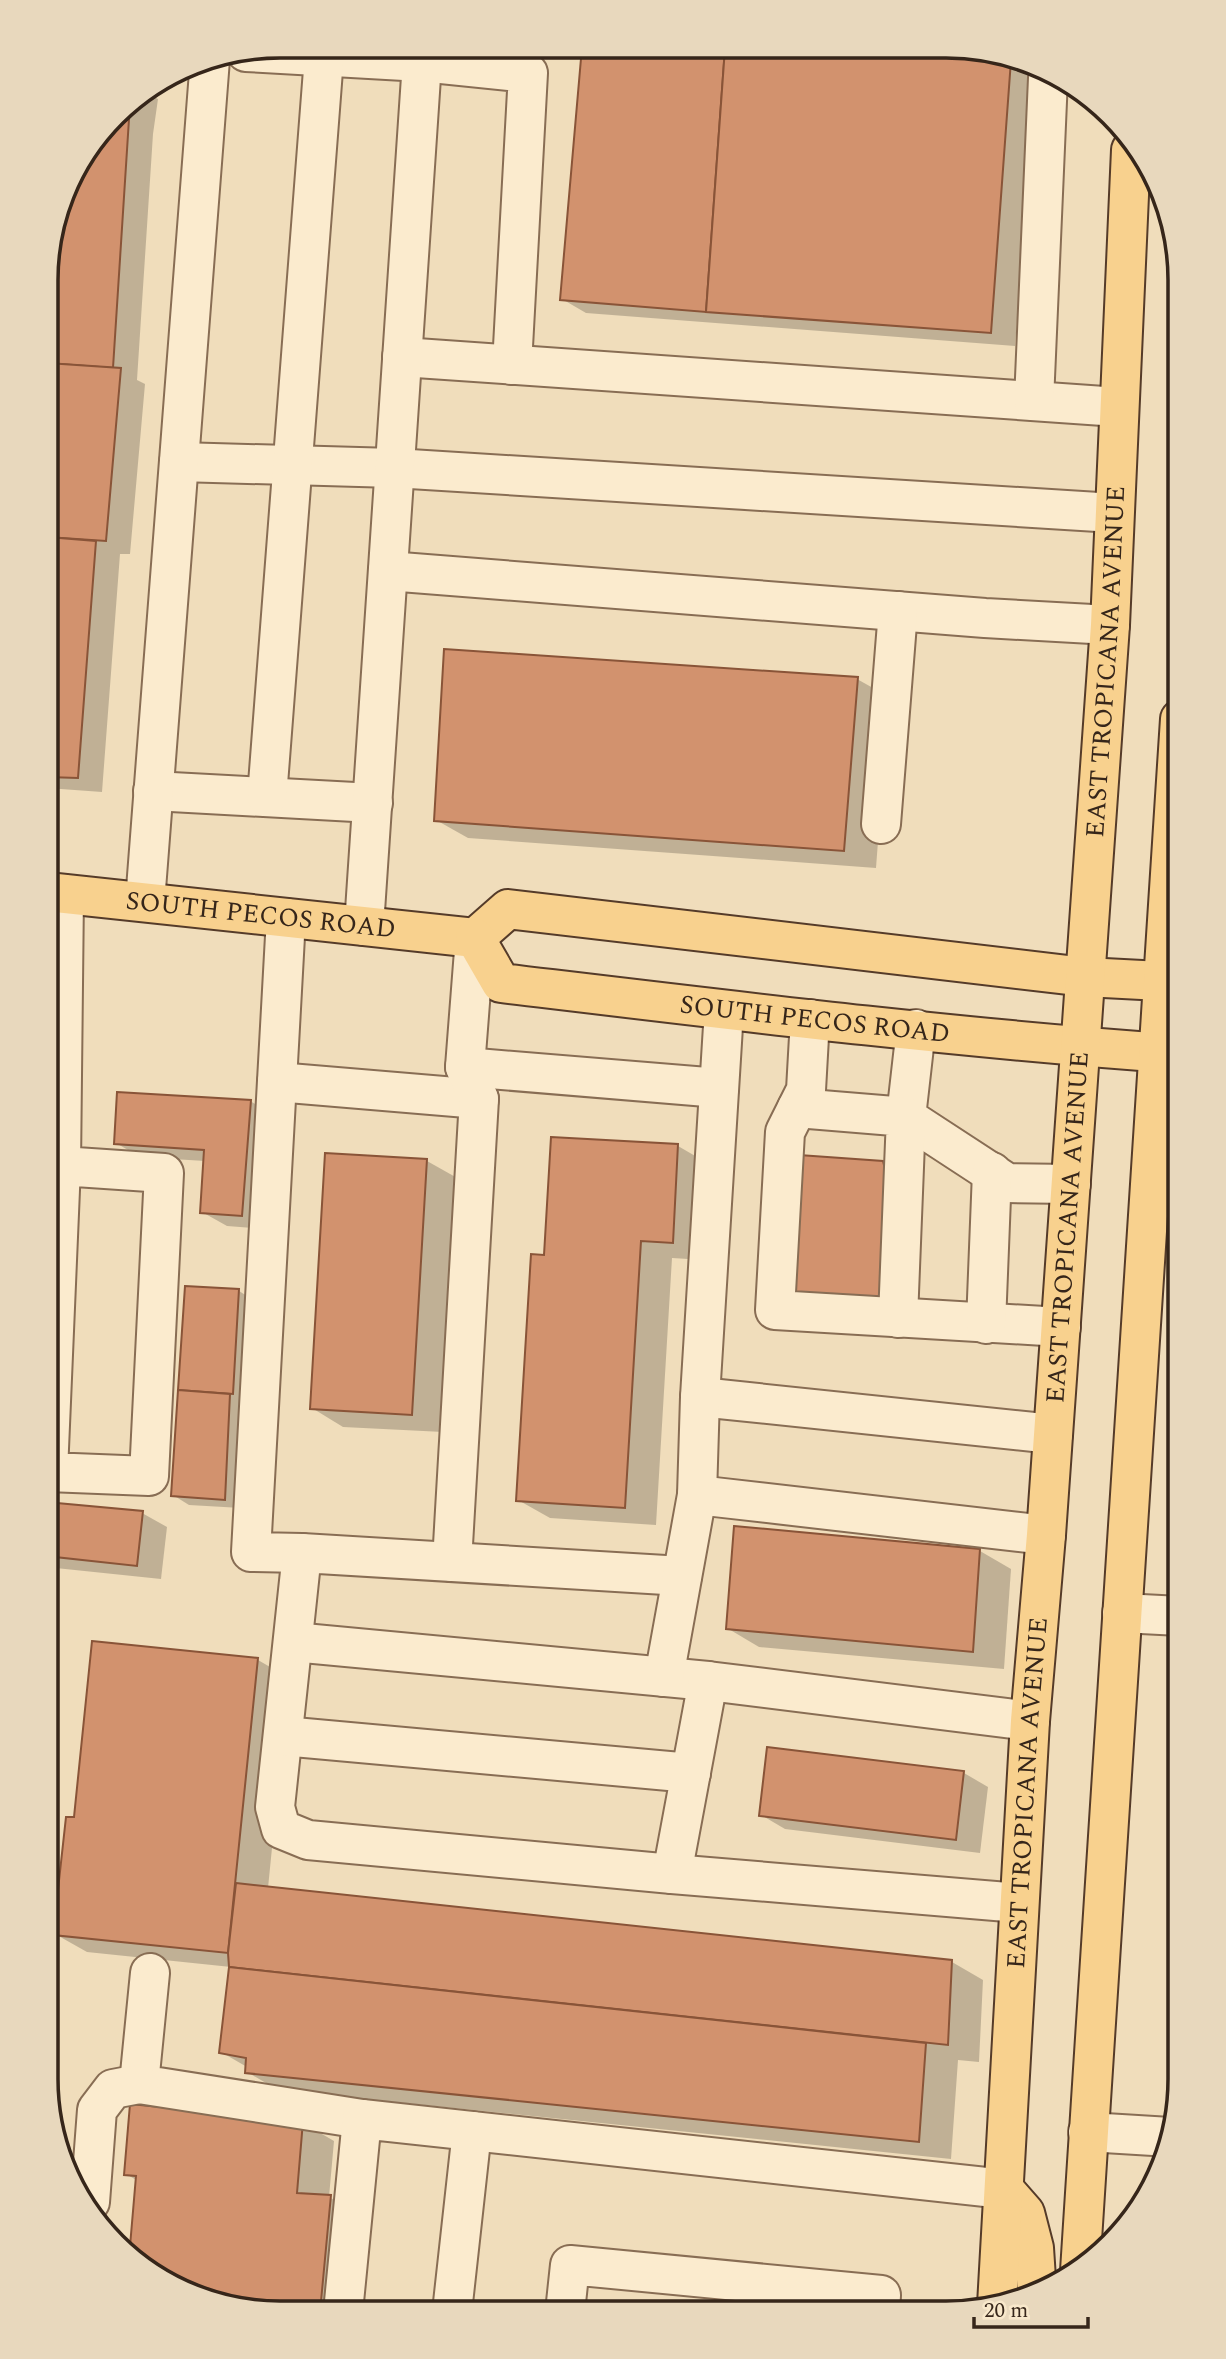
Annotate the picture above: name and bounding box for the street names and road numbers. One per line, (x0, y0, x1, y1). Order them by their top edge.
street label: EAST TROPICANA AVENUE (1075, 485, 1136, 839)
street label: SOUTH PECOS ROAD (124, 881, 398, 949)
street label: SOUTH PECOS ROAD (678, 984, 952, 1054)
street label: EAST TROPICANA AVENUE (1035, 1050, 1100, 1405)
street label: EAST TROPICANA AVENUE (996, 1615, 1059, 1970)

